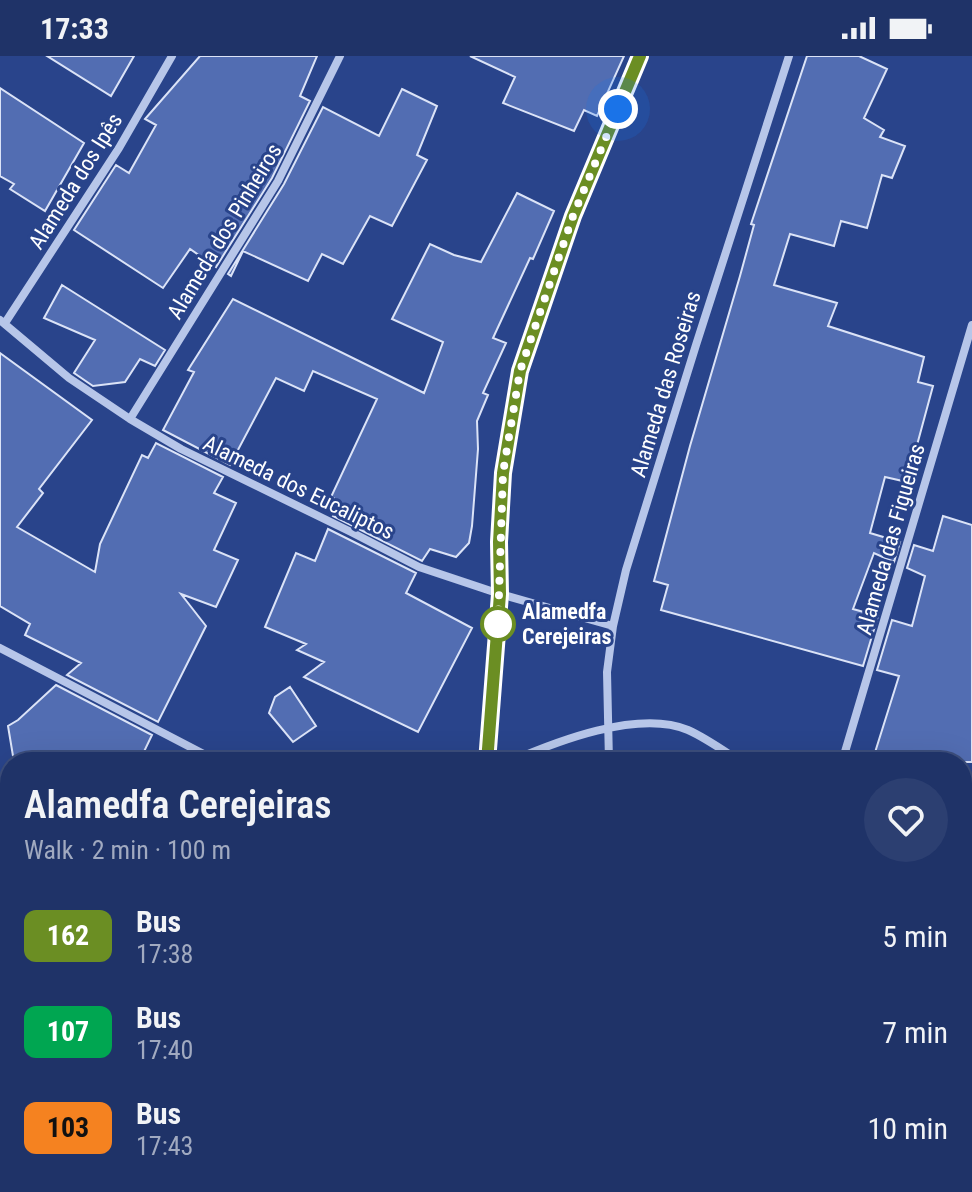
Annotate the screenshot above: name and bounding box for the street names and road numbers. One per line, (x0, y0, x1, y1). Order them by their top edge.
street label: Alameda dos Ipês (24, 109, 127, 254)
street label: Alameda dos Pinheiros (162, 139, 287, 323)
street label: Alameda das Roseiras (625, 288, 706, 480)
street label: Alameda dos Eucaliptos (199, 430, 398, 545)
street label: Alameda das Figueiras (851, 441, 930, 638)

